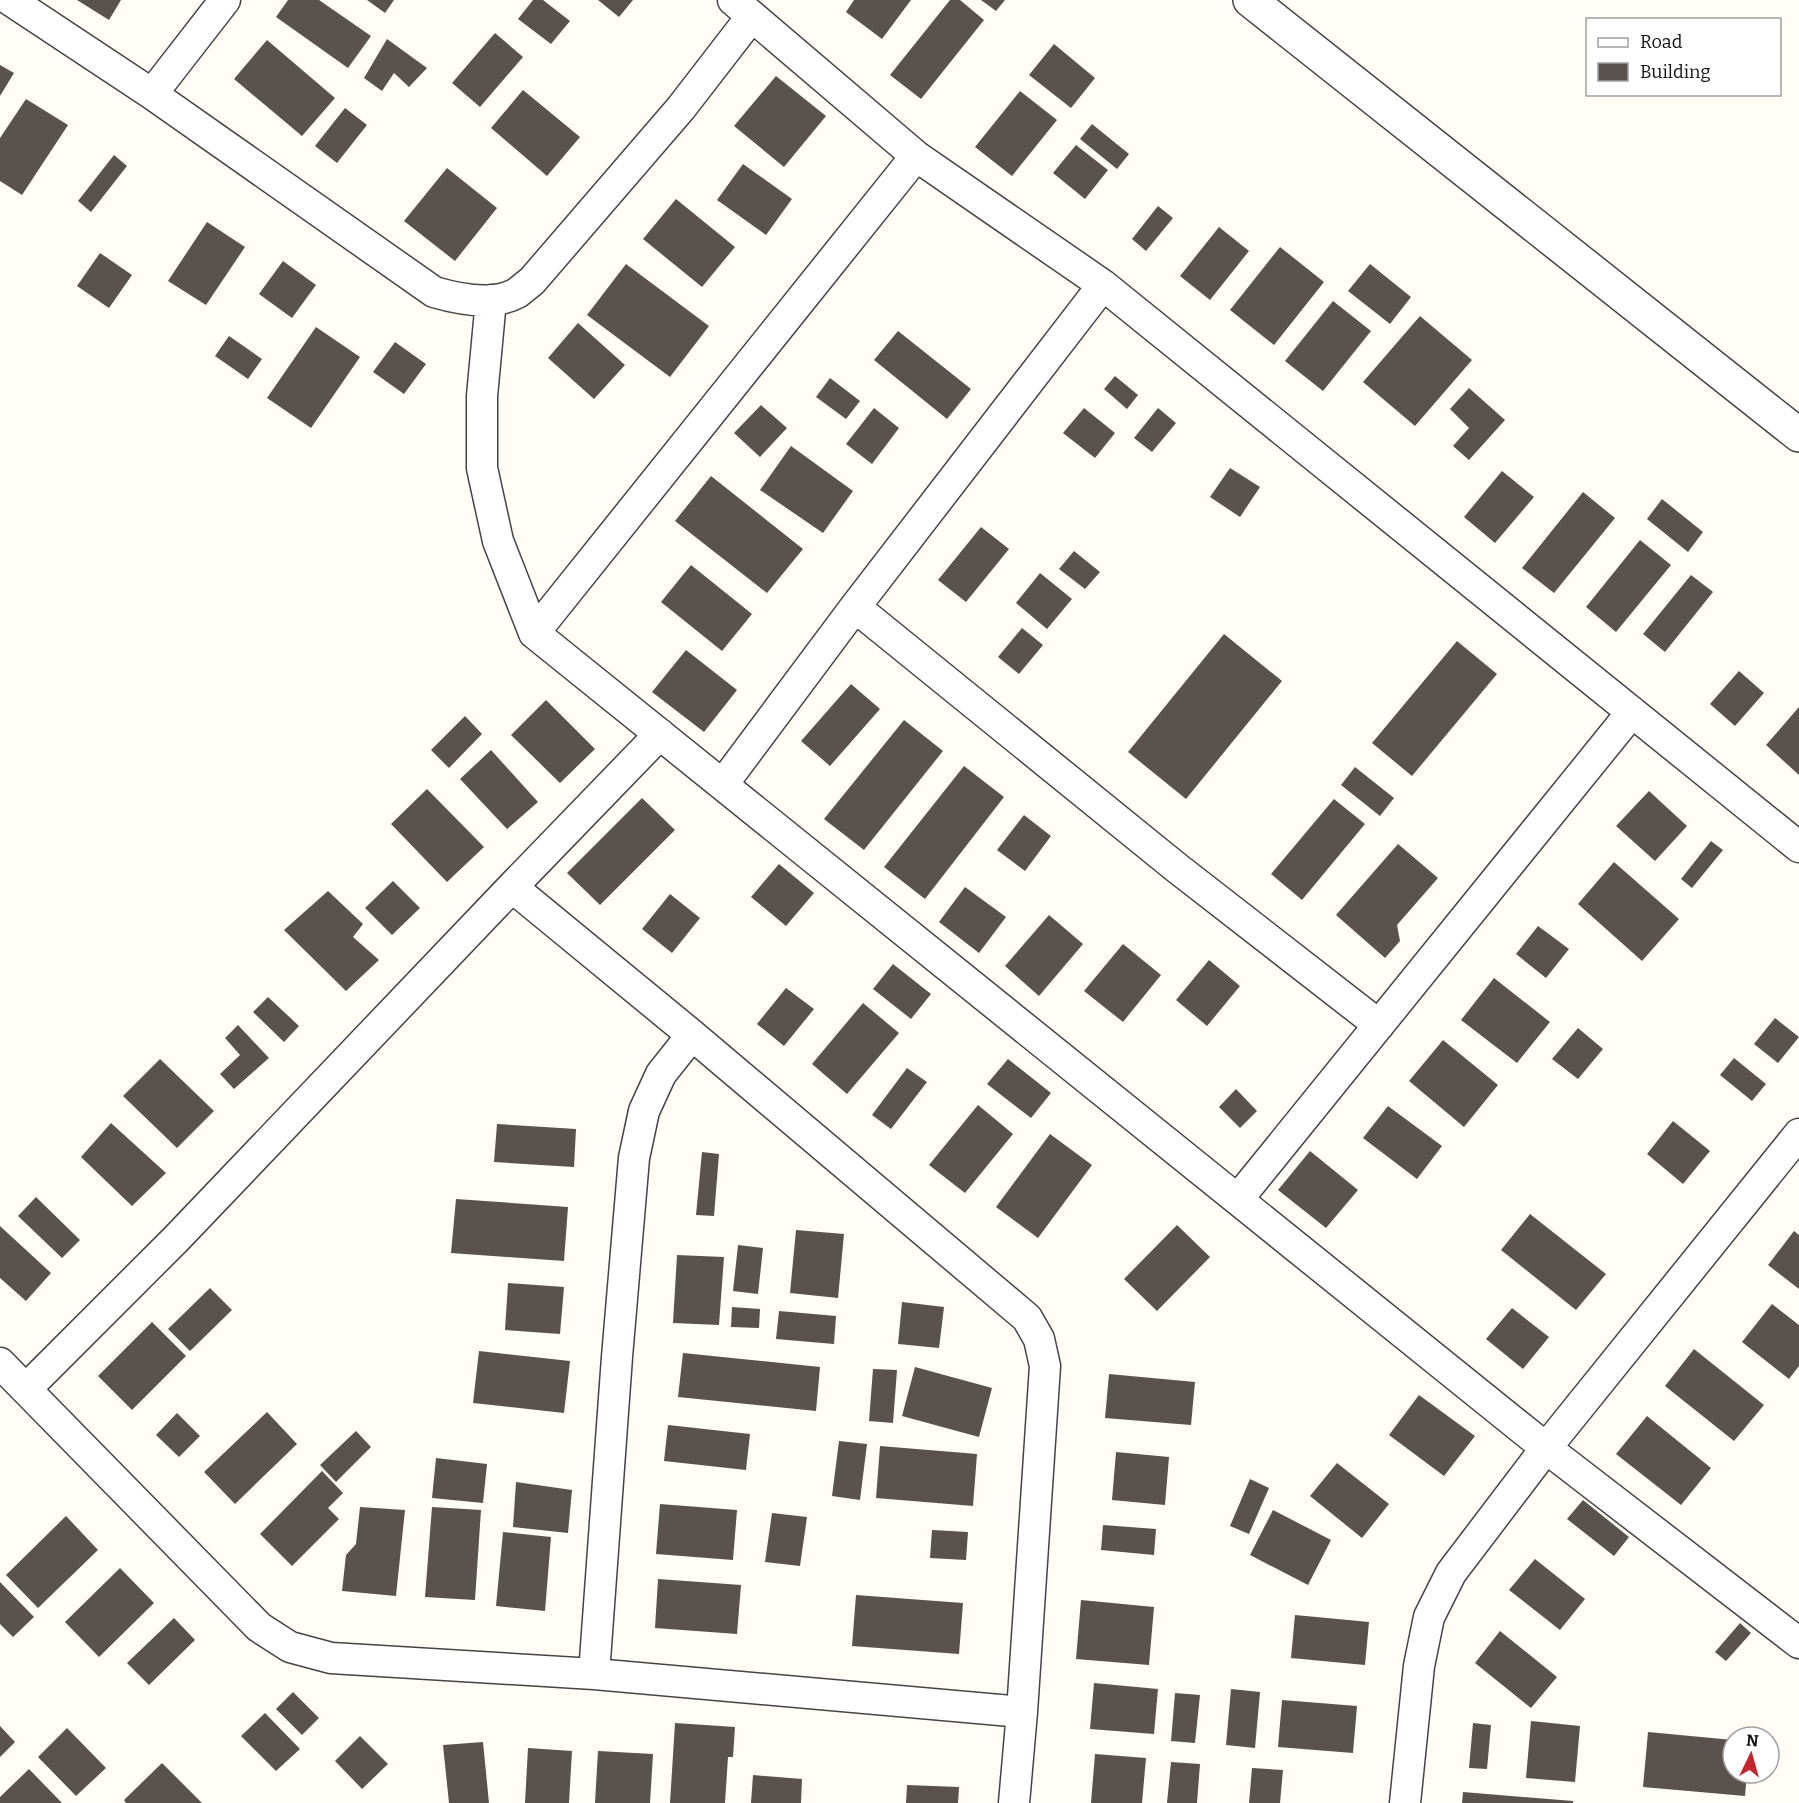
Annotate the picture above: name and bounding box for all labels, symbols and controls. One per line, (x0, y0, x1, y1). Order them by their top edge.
legend (1586, 18, 1781, 96)
text: Road (1640, 31, 1683, 53)
text: Building (1640, 61, 1711, 83)
north arrow (1721, 1725, 1781, 1785)
text: N (1745, 1731, 1759, 1751)

